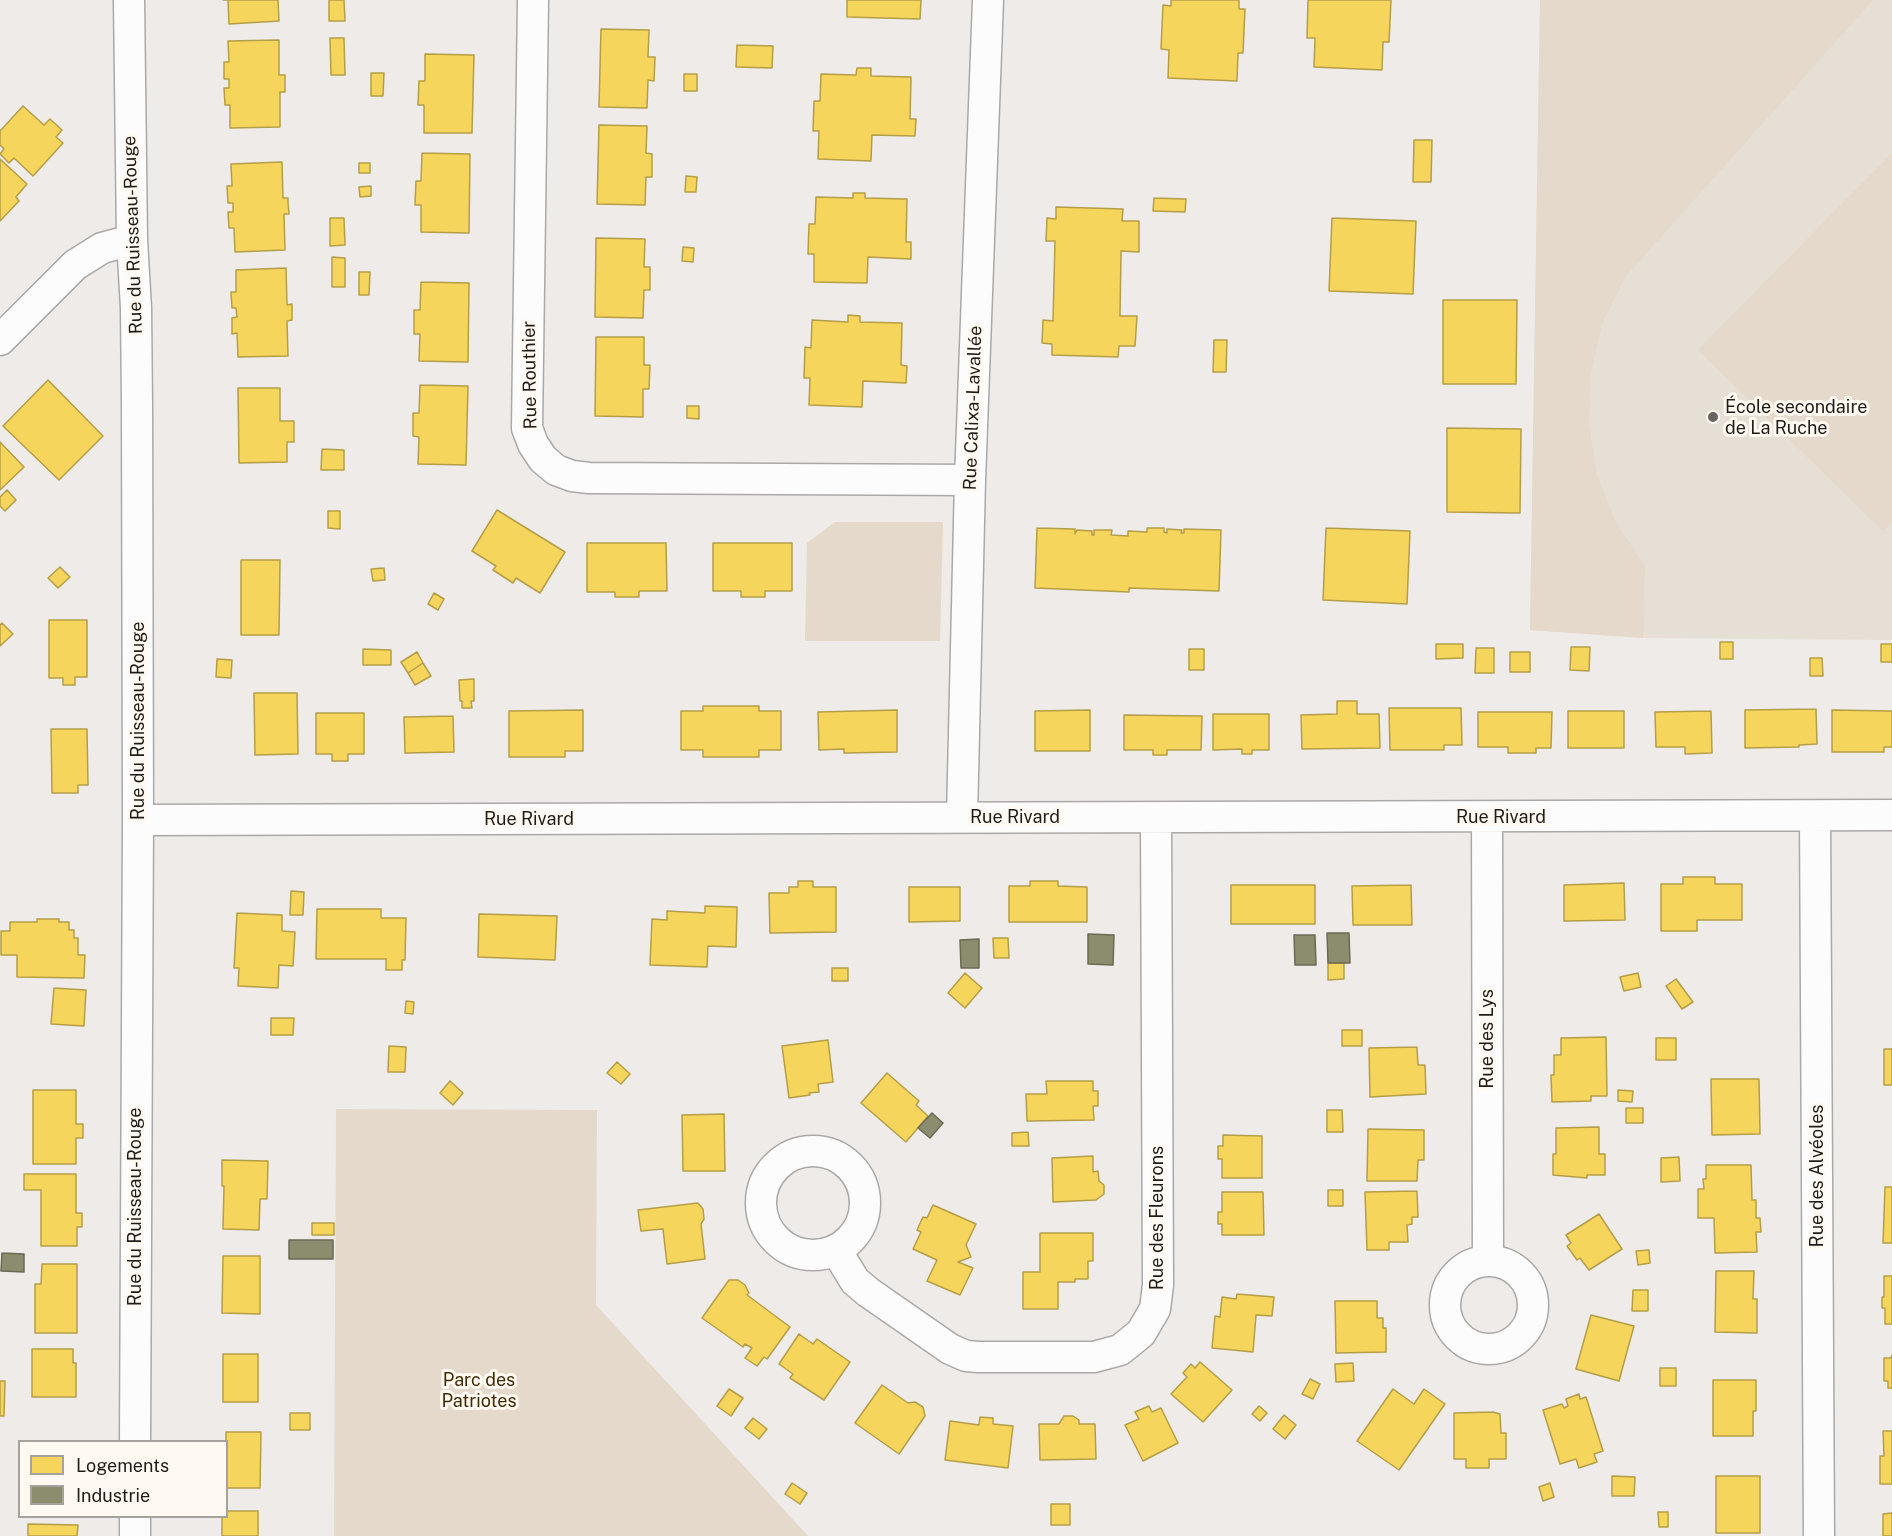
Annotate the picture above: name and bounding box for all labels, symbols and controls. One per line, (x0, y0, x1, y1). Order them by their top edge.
street label: Rue du Ruisseau-Rouge (119, 135, 147, 335)
street label: Rue Routhier (518, 321, 542, 429)
street label: Rue Calixa-Lavallée (959, 325, 987, 491)
place label: École secondaire de La Ruche (1725, 396, 1867, 438)
marker: École secondaire de La Ruche (1706, 410, 1720, 424)
street label: Rue du Ruisseau-Rouge (127, 622, 149, 820)
street label: Rue Rivard (970, 806, 1060, 828)
street label: Rue Rivard (1456, 806, 1546, 828)
street label: Rue Rivard (484, 808, 574, 830)
street label: Rue des Lys (1476, 989, 1498, 1089)
street label: Rue des Alvéoles (1806, 1105, 1828, 1247)
street label: Rue du Ruisseau-Rouge (124, 1108, 146, 1306)
street label: Rue des Fleurons (1146, 1146, 1168, 1290)
park label: Parc des Patriotes (441, 1369, 517, 1412)
legend (18, 1440, 228, 1518)
text: Logements (76, 1455, 169, 1476)
text: Industrie (76, 1485, 150, 1506)

